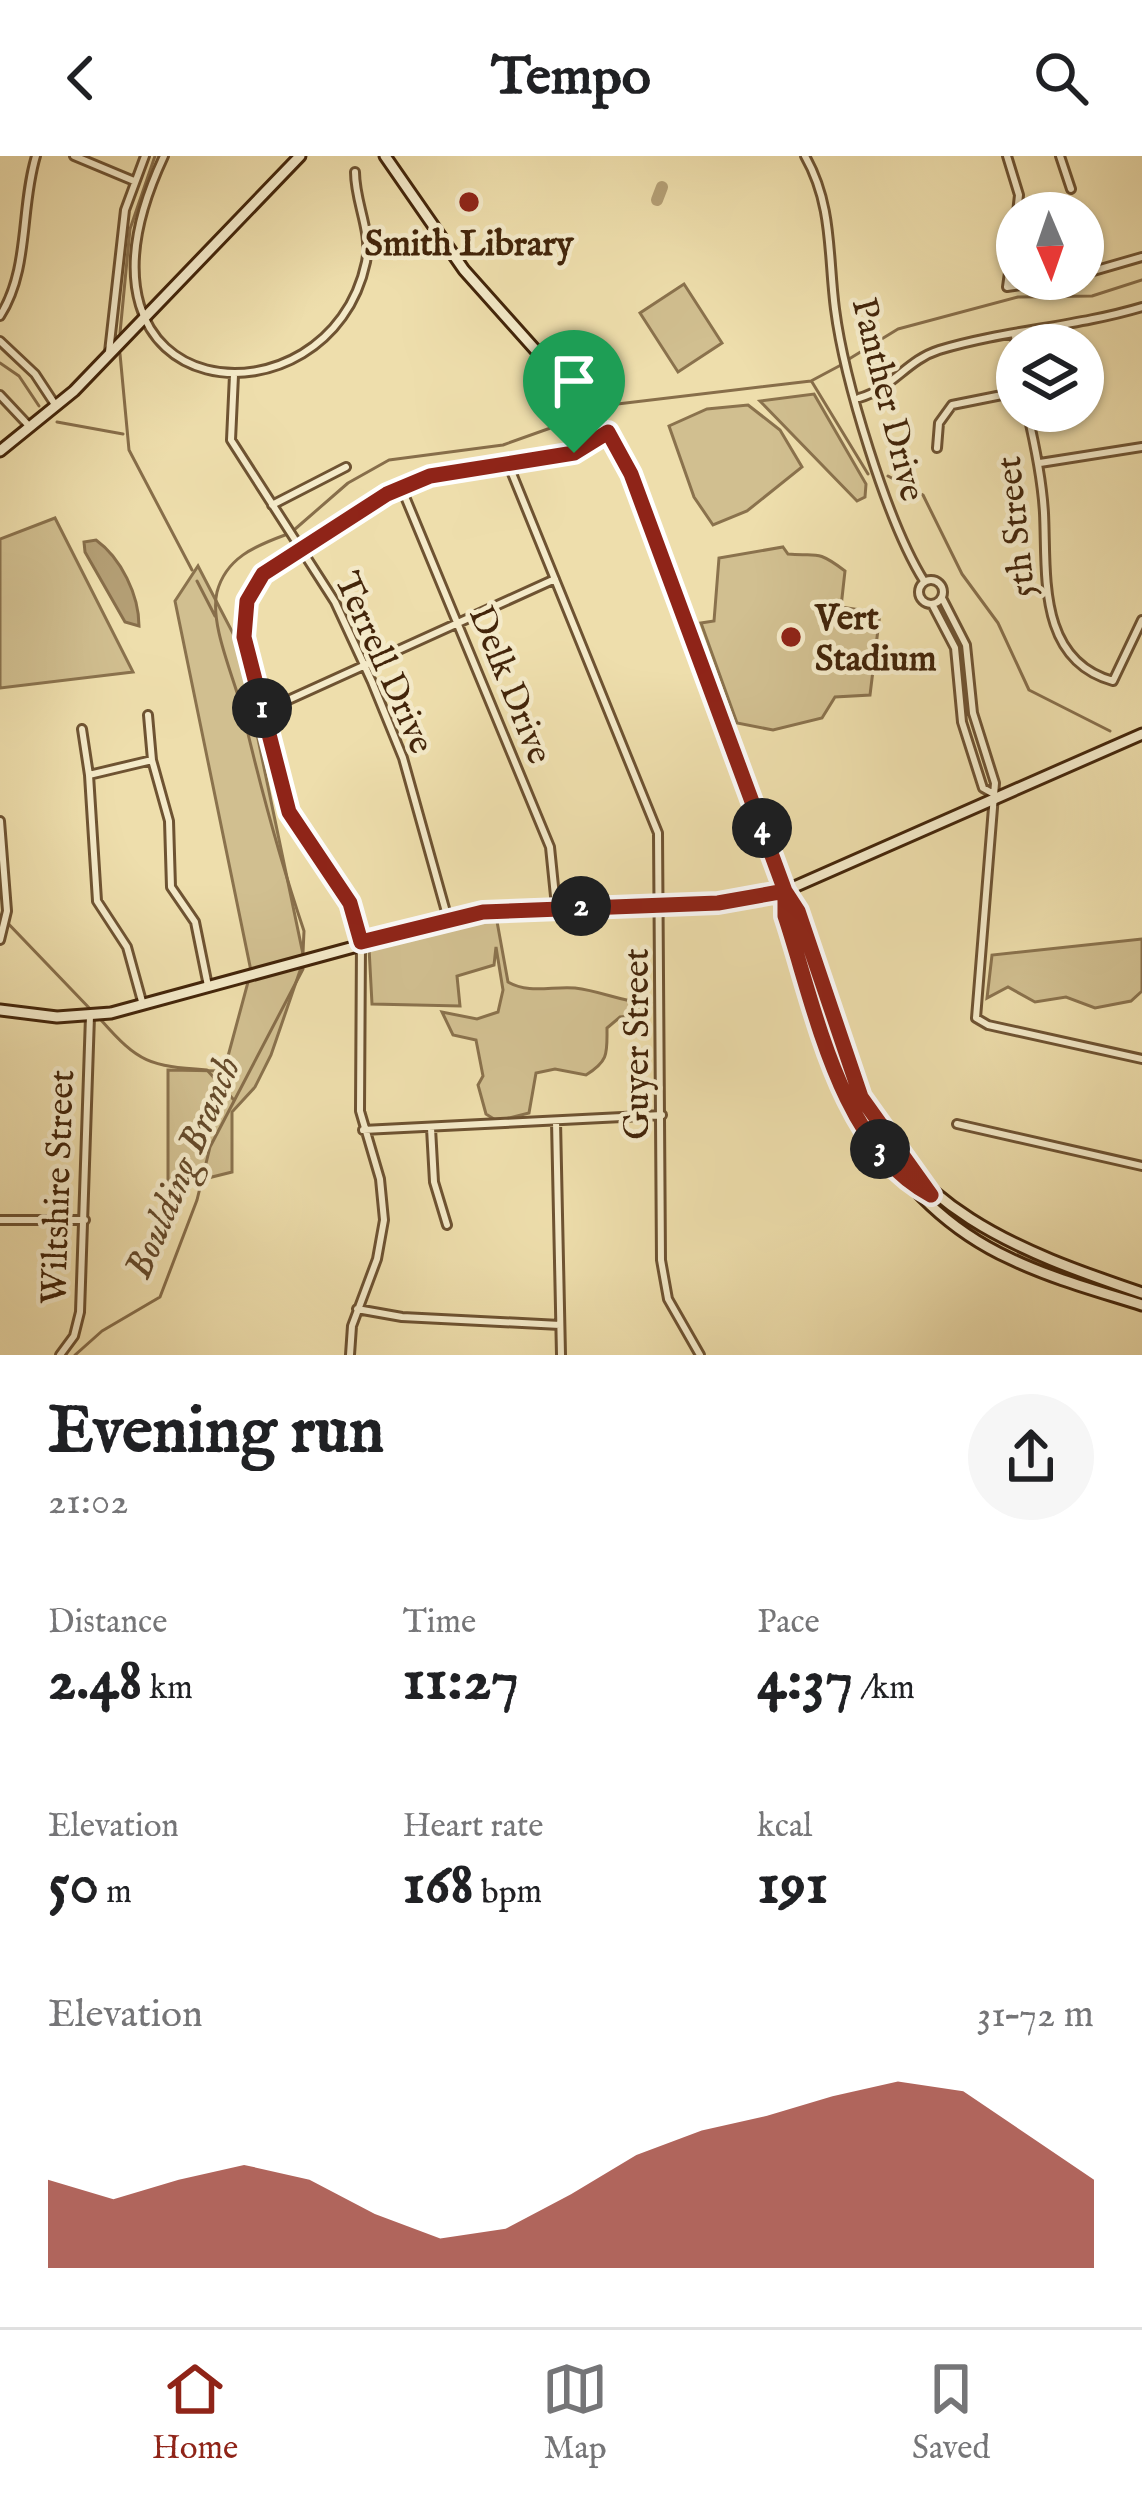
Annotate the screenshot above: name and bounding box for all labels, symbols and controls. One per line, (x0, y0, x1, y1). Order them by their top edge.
text: Tempo (491, 44, 651, 113)
icon: back (48, 45, 114, 111)
icon: search (1028, 45, 1094, 111)
marker: Smith Library (456, 189, 482, 215)
north arrow (996, 192, 1104, 300)
map controls (996, 192, 1104, 432)
place label: Smith Library (364, 222, 575, 268)
street label: Panther Drive (840, 293, 935, 506)
button: layers (996, 324, 1104, 432)
pin (523, 330, 625, 453)
icon: arrive (541, 348, 607, 414)
street label: 5th Street (987, 454, 1047, 600)
street label: Terrell Drive (323, 565, 444, 761)
place label: Vert Stadium (814, 596, 937, 683)
street label: Delk Drive (457, 599, 562, 771)
marker: Vert Stadium (778, 624, 804, 650)
pin: 1 (232, 678, 292, 738)
text: 1 (256, 687, 268, 729)
pin: 4 (732, 798, 792, 858)
text: 4 (754, 807, 770, 849)
pin: 2 (551, 876, 611, 936)
text: 2 (573, 885, 589, 927)
street label: Guyer Street (615, 948, 661, 1140)
water label: Boulding Branch (115, 1050, 254, 1287)
street label: Wiltshire Street (32, 1069, 86, 1305)
pin: 3 (850, 1119, 910, 1179)
text: 3 (874, 1128, 886, 1170)
text: Evening run (48, 1391, 384, 1475)
button: share (968, 1394, 1094, 1520)
text: 21:02 (48, 1478, 129, 1527)
text: Distance (48, 1602, 167, 1644)
text: Time (403, 1602, 476, 1644)
text: Pace (757, 1602, 820, 1644)
text: 2.48 (48, 1644, 142, 1720)
text: 11:27 (403, 1644, 519, 1720)
text: 4:37 (757, 1644, 853, 1720)
text: km (142, 1668, 193, 1710)
text: /km (853, 1668, 915, 1710)
text: Elevation (48, 1806, 179, 1848)
text: Heart rate (403, 1806, 543, 1848)
text: kcal (757, 1806, 812, 1848)
text: 50 (48, 1848, 99, 1924)
text: 168 (403, 1848, 474, 1924)
text: 191 (757, 1848, 828, 1924)
text: m (99, 1872, 132, 1914)
text: bpm (474, 1872, 542, 1914)
text: Elevation (48, 1991, 203, 2040)
text: 31–72 m (977, 1991, 1094, 2040)
tab: Home (152, 2356, 238, 2470)
tab: Map (542, 2356, 608, 2470)
tab: Saved (912, 2356, 990, 2470)

